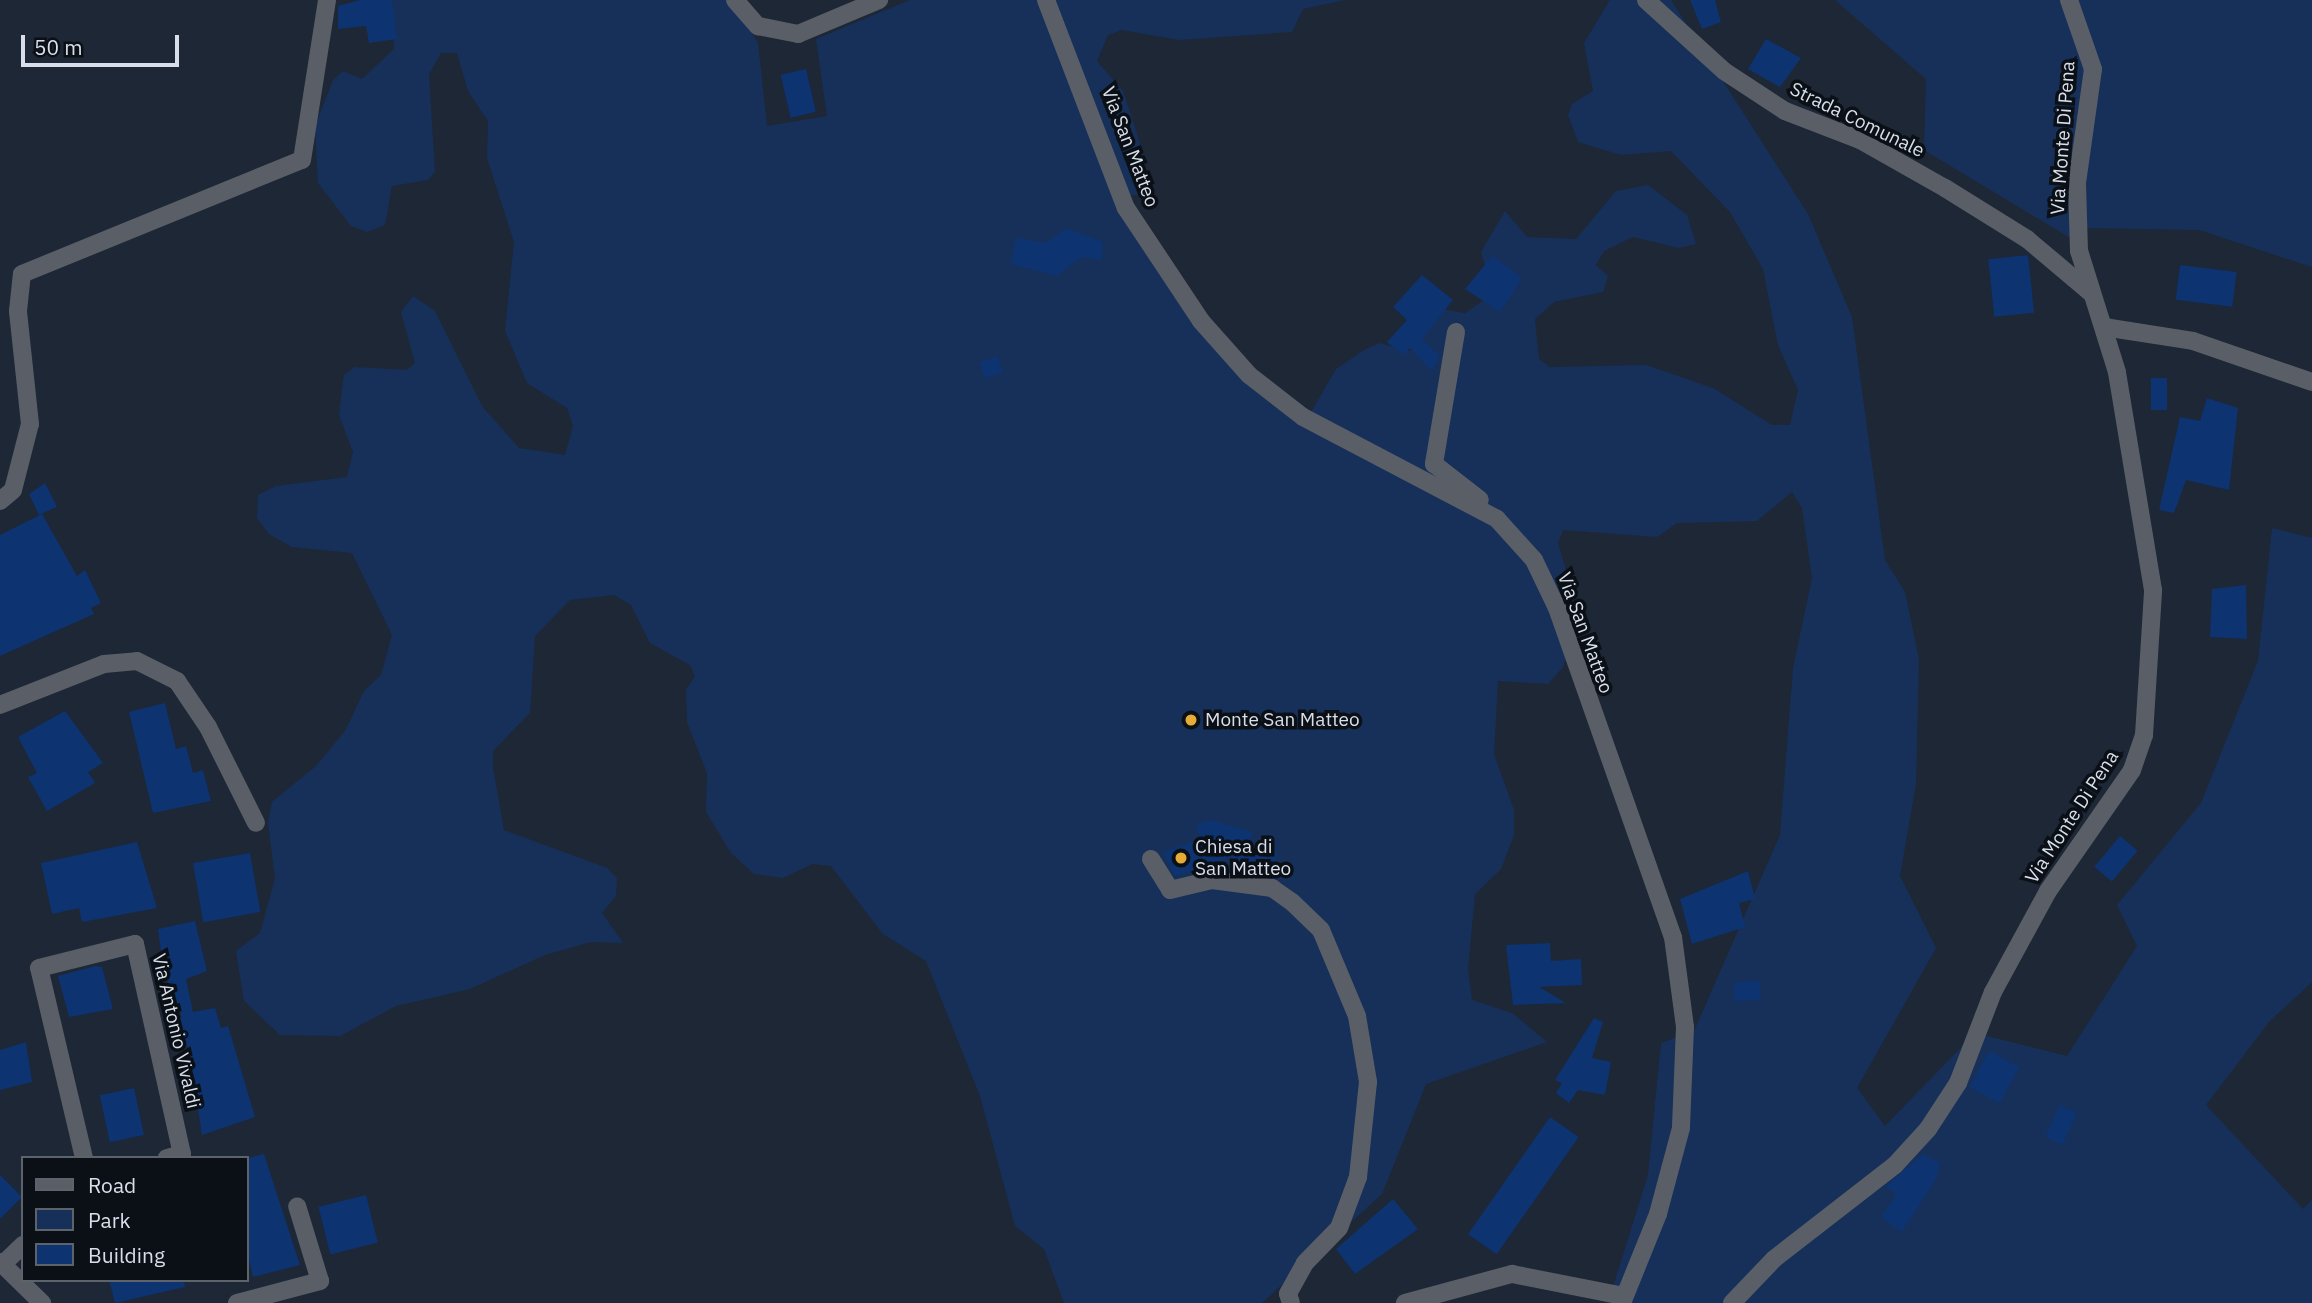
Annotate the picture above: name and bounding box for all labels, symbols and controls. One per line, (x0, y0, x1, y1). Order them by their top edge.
scale bar (24, 21, 182, 65)
text: 50 m (34, 33, 83, 61)
street label: Via Monte Di Pena (2046, 60, 2080, 216)
street label: Strada Comunale (1786, 78, 1928, 162)
street label: Via San Matteo (1097, 84, 1163, 210)
street label: Via San Matteo (1553, 569, 1617, 697)
place label: Monte San Matteo (1205, 709, 1360, 731)
marker: Monte San Matteo (1183, 712, 1199, 728)
street label: Via Monte Di Pena (2021, 746, 2123, 888)
place label: Chiesa di San Matteo (1195, 836, 1291, 880)
marker: Chiesa di San Matteo (1173, 850, 1189, 866)
street label: Via Antonio Vivaldi (147, 951, 205, 1111)
legend (21, 1156, 248, 1282)
text: Road (88, 1171, 136, 1199)
text: Park (88, 1206, 131, 1234)
text: Building (88, 1241, 165, 1269)

